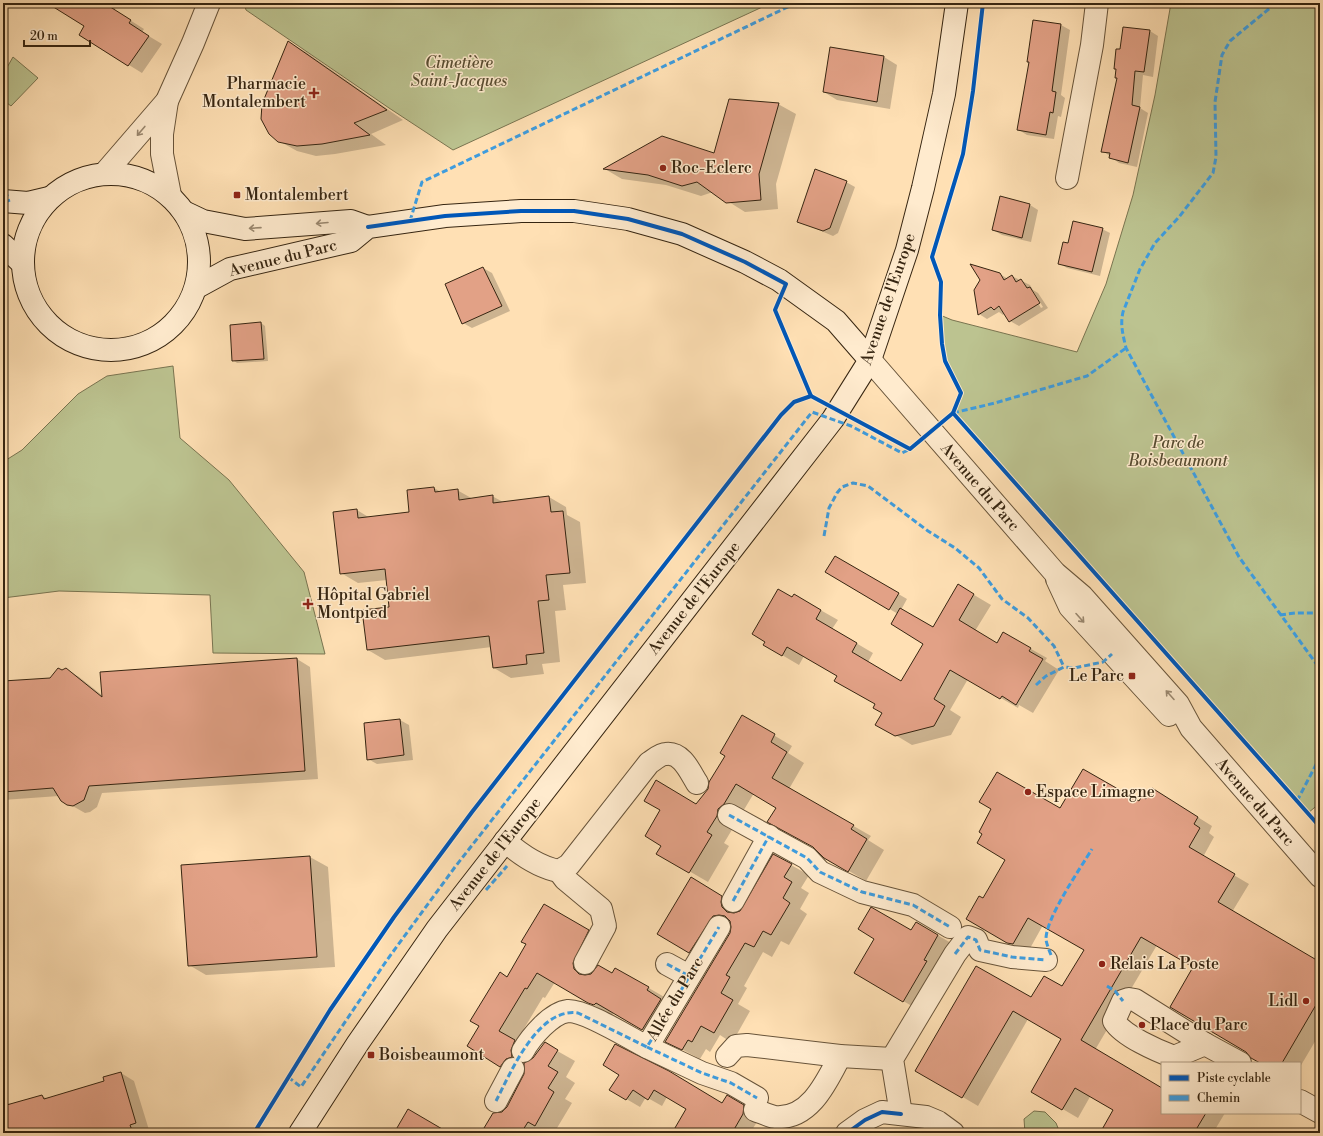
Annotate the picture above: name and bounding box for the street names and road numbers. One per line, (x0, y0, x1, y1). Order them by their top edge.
street label: Avenue de l'Europe (856, 230, 920, 368)
street label: Avenue du Parc (226, 235, 339, 281)
street label: Avenue du Parc (936, 438, 1024, 535)
street label: Avenue de l'Europe (643, 537, 744, 659)
street label: Avenue du Parc (1211, 753, 1299, 850)
street label: Avenue de l'Europe (444, 793, 545, 915)
street label: Allée du Parc (642, 953, 708, 1045)

